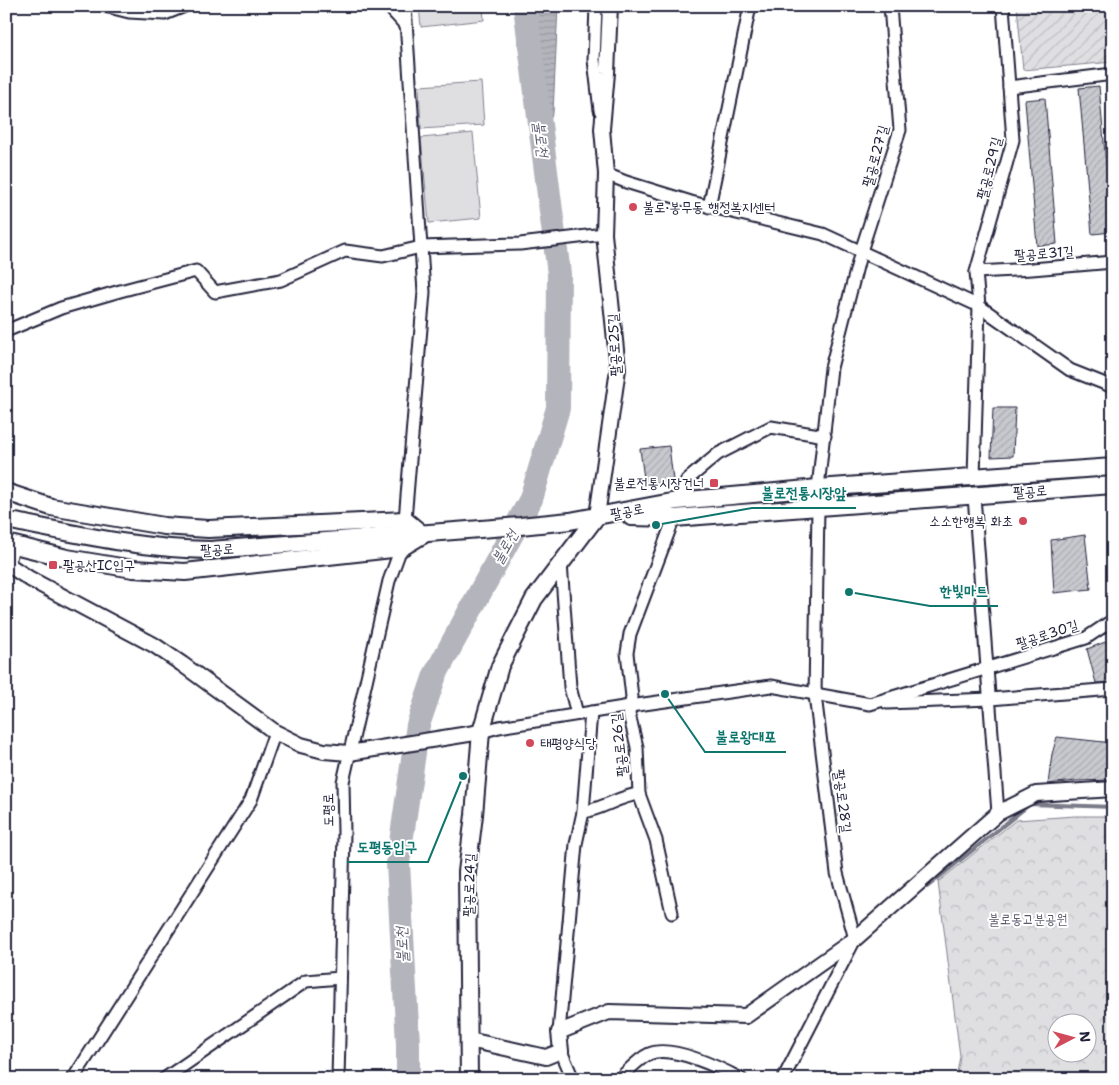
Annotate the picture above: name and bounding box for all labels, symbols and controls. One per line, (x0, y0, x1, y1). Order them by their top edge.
water label: 불로천 (529, 120, 553, 160)
street label: 팔공로27길 (858, 122, 892, 189)
street label: 팔공로29길 (973, 134, 1006, 201)
place label: 불로·봉무동 행정복지센터 (643, 198, 776, 216)
marker: 불로·봉무동 행정복지센터 (627, 201, 639, 213)
street label: 팔공로31길 (1013, 242, 1075, 264)
street label: 팔공로25길 (603, 312, 625, 377)
place label: 불로전통시장건너 (614, 474, 704, 492)
marker: 불로전통시장건너 (708, 477, 720, 489)
callout: 불로전통시장앞 (752, 478, 856, 508)
street label: 팔공로 (1013, 481, 1047, 501)
text: 불로전통시장앞 (762, 483, 846, 503)
street label: 팔공로 (609, 499, 645, 523)
place label: 소소한행복 화초 (929, 512, 1013, 530)
marker: 소소한행복 화초 (1017, 515, 1029, 527)
water label: 불로천 (487, 525, 523, 568)
street label: 팔공로 (200, 539, 234, 559)
place label: 팔공산IC입구 (63, 556, 135, 574)
marker: 팔공산IC입구 (47, 559, 59, 571)
callout: 한빛마트 (930, 576, 998, 606)
text: 한빛마트 (939, 581, 988, 601)
street label: 팔공로30길 (1014, 615, 1081, 653)
street label: 팔공로26길 (607, 711, 631, 778)
callout: 불로왕대포 (705, 722, 786, 752)
text: 불로왕대포 (716, 727, 776, 747)
place label: 태평양식당 (540, 734, 597, 752)
marker: 태평양식당 (524, 737, 536, 749)
street label: 팔공로28길 (830, 768, 856, 835)
street label: 도평로 (319, 793, 337, 827)
callout: 도평동입구 (347, 832, 428, 862)
text: 도평동입구 (357, 837, 417, 857)
street label: 팔공로24길 (459, 852, 479, 917)
park label: 불로동고분공원 (989, 910, 1067, 928)
water label: 불로천 (391, 924, 413, 964)
north arrow (1046, 1012, 1096, 1062)
text: N (1075, 1030, 1094, 1043)

